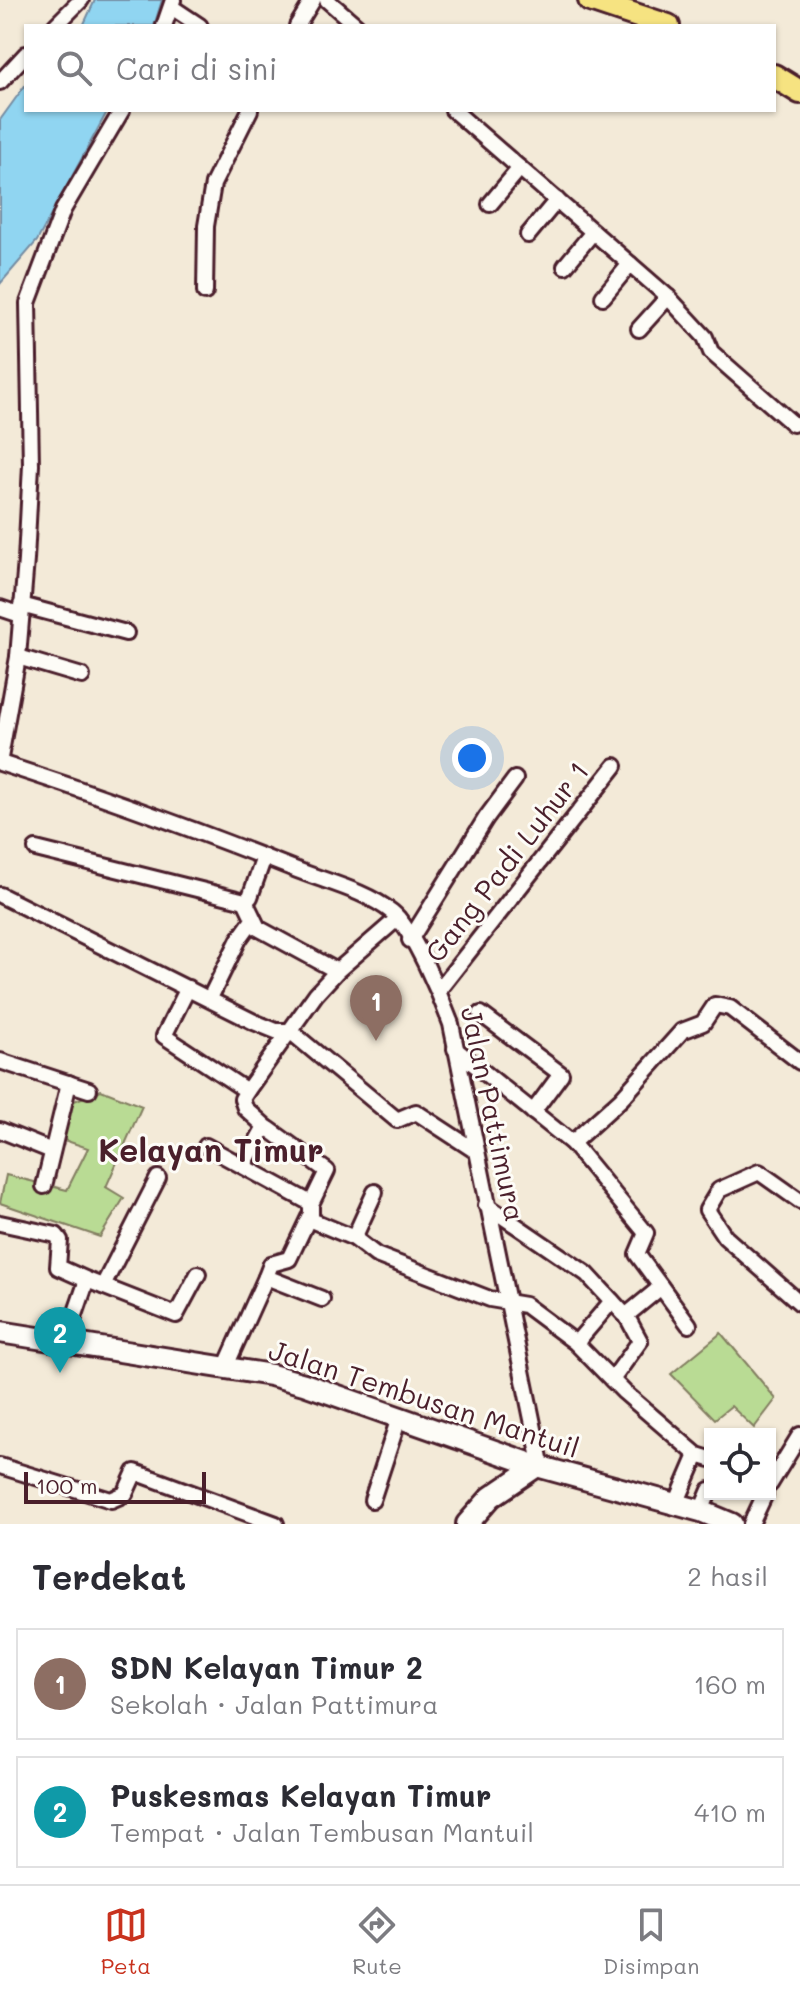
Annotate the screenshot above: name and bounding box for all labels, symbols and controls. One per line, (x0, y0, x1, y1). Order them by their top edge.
search box (24, 24, 776, 112)
icon: search (52, 46, 96, 90)
text: Cari di sini (116, 48, 277, 88)
your location (452, 738, 492, 778)
street label: Gang Padi Luhur 1 (416, 754, 596, 969)
pin: 1 (350, 975, 402, 1041)
street label: Jalan Pattimura (454, 1003, 534, 1224)
district label: Kelayan Timur (98, 1128, 324, 1171)
pin: 2 (34, 1307, 86, 1373)
street label: Jalan Tembusan Mantuil (265, 1331, 584, 1465)
map controls (704, 1428, 776, 1500)
button: locate (704, 1428, 776, 1500)
scale bar (24, 1468, 206, 1504)
text: 100 m (36, 1471, 98, 1500)
text: Terdekat (32, 1554, 186, 1599)
text: 2 hasil (687, 1559, 768, 1593)
text: SDN Kelayan Timur 2 (110, 1647, 423, 1687)
text: 1 (54, 1667, 66, 1701)
text: 160 m (694, 1667, 766, 1701)
text: Sekolah · Jalan Pattimura (110, 1687, 438, 1721)
text: Puskesmas Kelayan Timur (110, 1775, 491, 1815)
text: 2 (53, 1795, 67, 1829)
text: 410 m (694, 1795, 766, 1829)
text: Tempat · Jalan Tembusan Mantuil (110, 1815, 534, 1849)
tab: Peta (101, 1903, 151, 1980)
tab: Rute (352, 1903, 402, 1980)
tab: Disimpan (603, 1903, 699, 1980)

